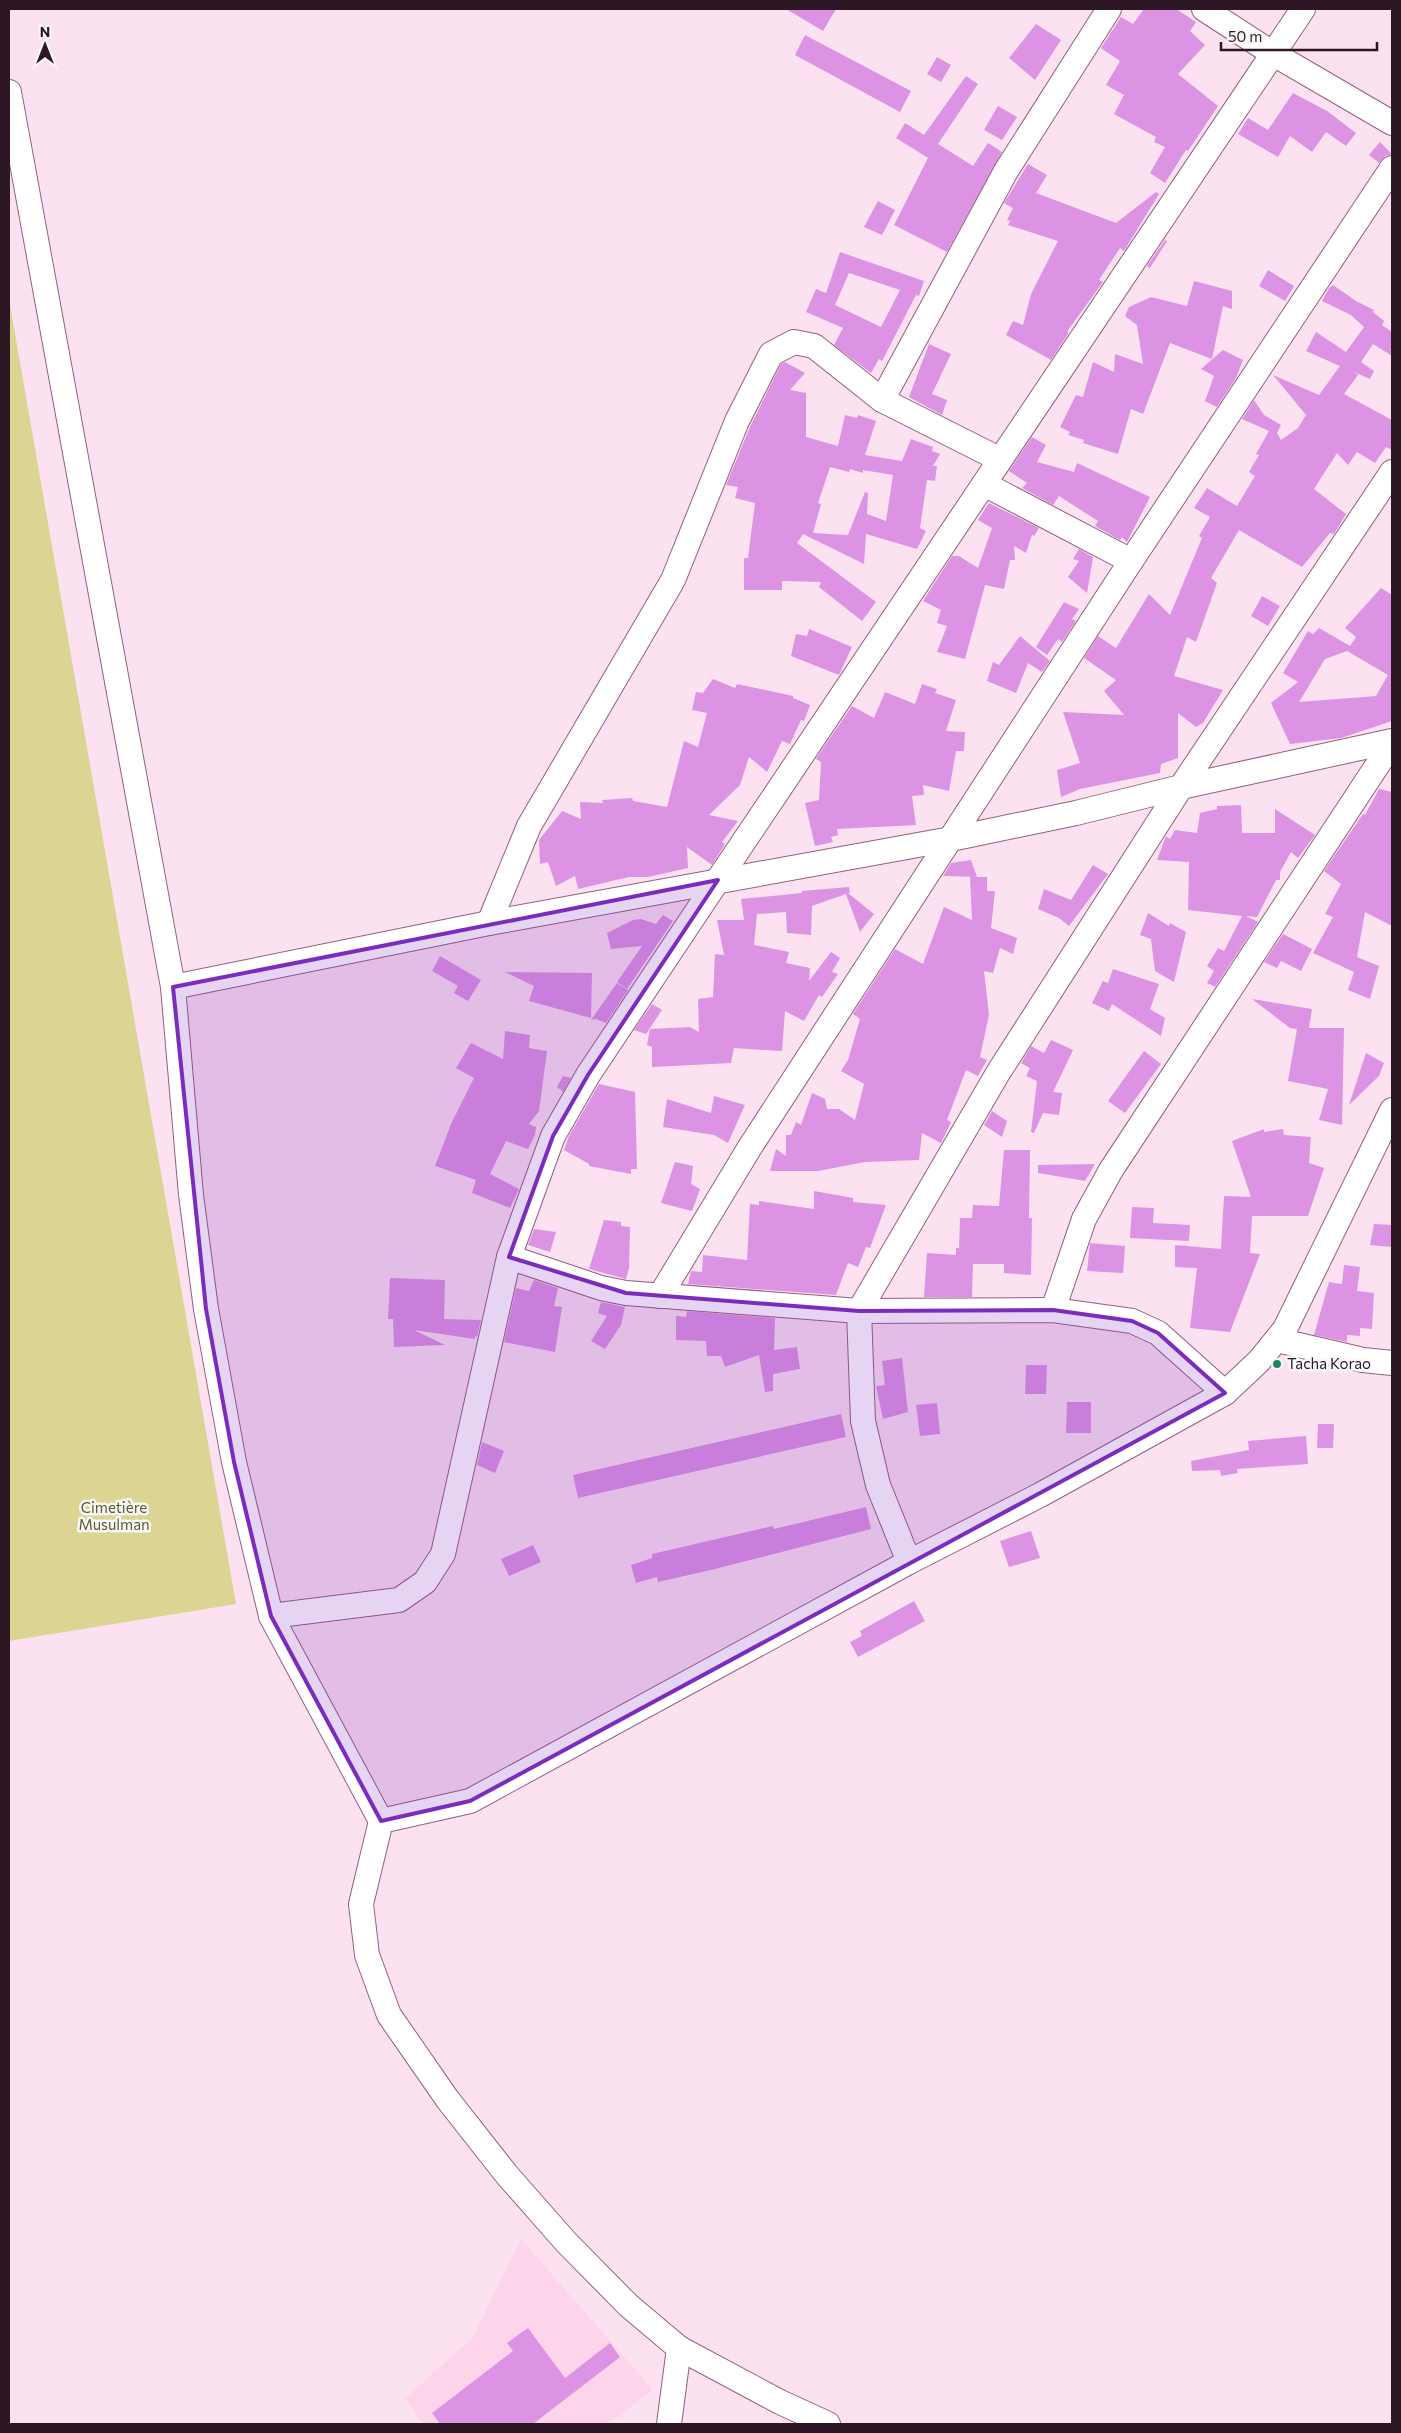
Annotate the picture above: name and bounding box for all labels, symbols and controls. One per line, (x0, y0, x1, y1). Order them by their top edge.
north arrow (20, 20, 70, 70)
scale bar (1221, 20, 1377, 52)
text: N (40, 23, 50, 40)
text: 50 m (1228, 27, 1262, 45)
place label: Tacha Korao (1287, 1354, 1371, 1372)
marker: Tacha Korao (1271, 1358, 1283, 1370)
park label: Cimetière Musulman (78, 1498, 150, 1533)

